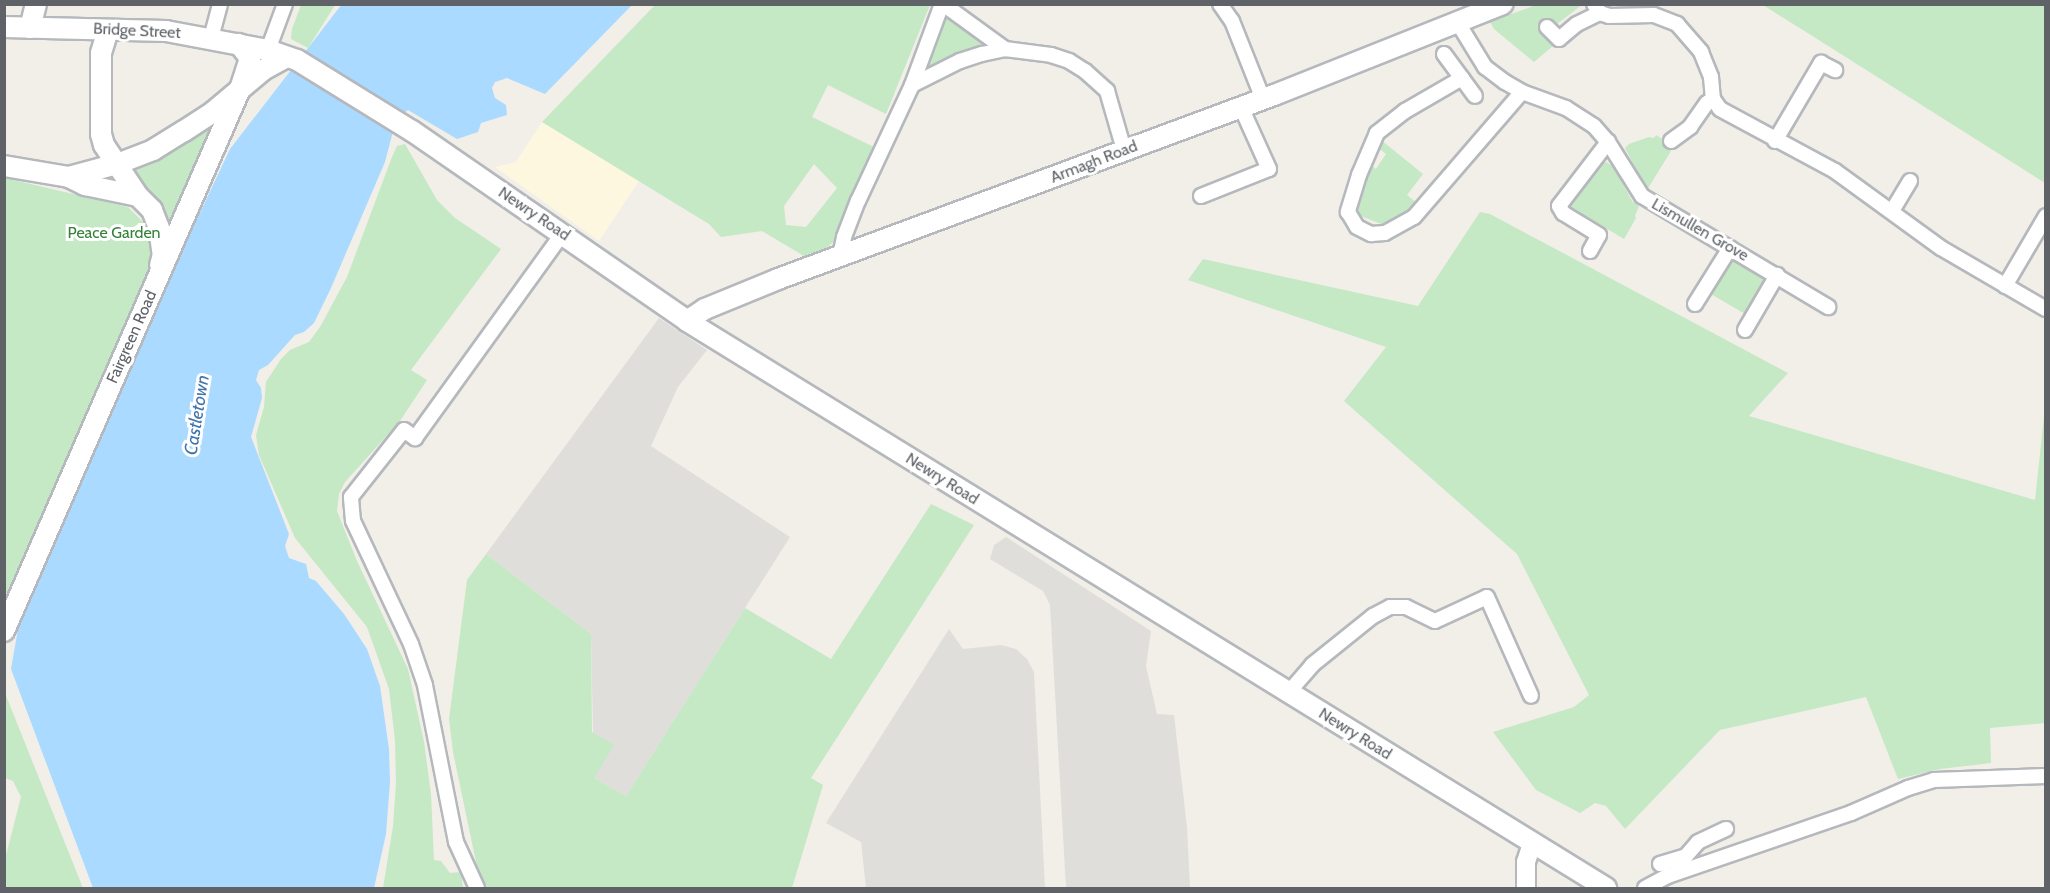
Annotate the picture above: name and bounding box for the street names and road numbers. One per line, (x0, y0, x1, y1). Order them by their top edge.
street label: Bridge Street (93, 19, 181, 43)
street label: Armagh Road (1048, 137, 1140, 187)
street label: Newry Road (495, 183, 573, 245)
street label: Lismullen Grove (1648, 195, 1752, 265)
street label: Fairgreen Road (103, 287, 161, 387)
street label: Newry Road (902, 449, 982, 509)
street label: Newry Road (1315, 704, 1395, 764)

